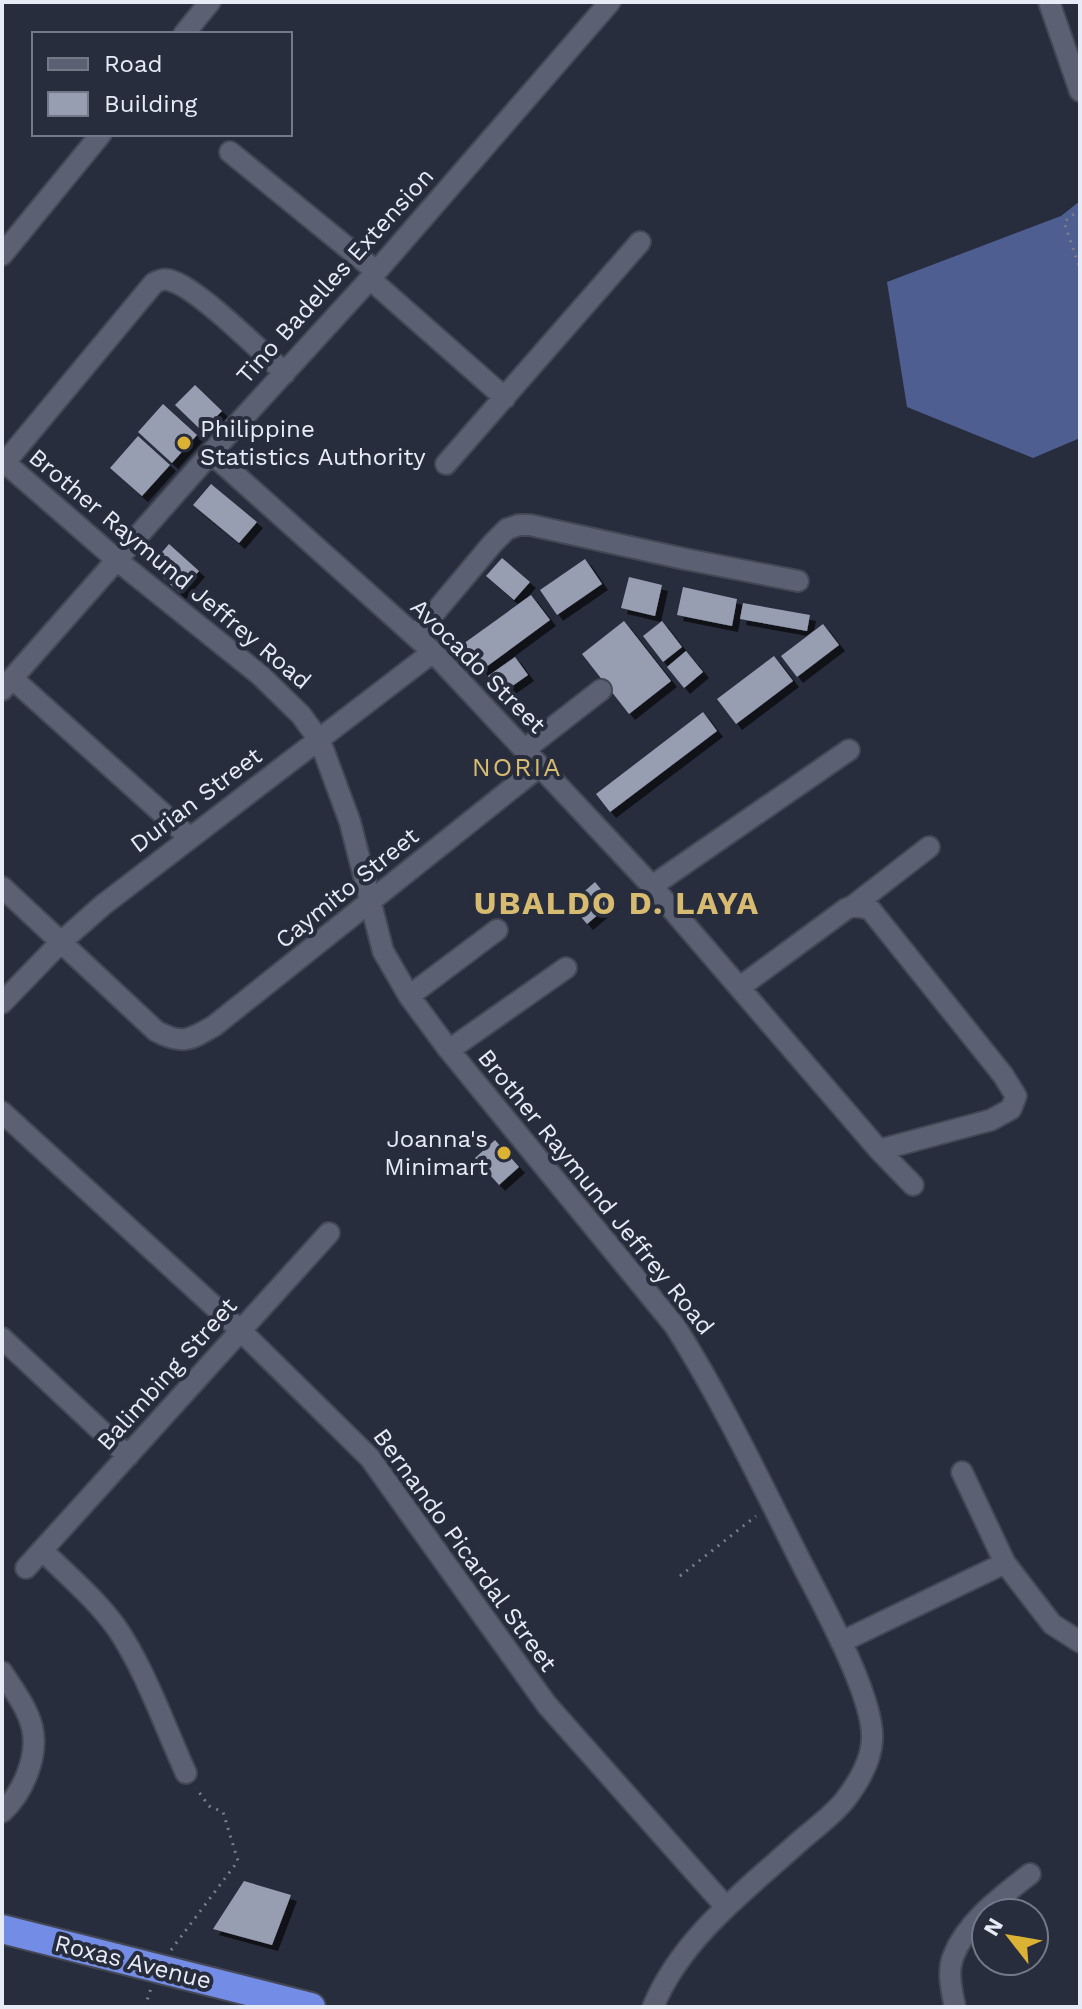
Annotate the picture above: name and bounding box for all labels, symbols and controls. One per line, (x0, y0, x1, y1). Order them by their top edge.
legend (32, 32, 292, 136)
text: Road (104, 50, 163, 78)
text: Building (104, 90, 197, 118)
street label: Tino Badelles Extension (231, 162, 439, 390)
place label: Philippine Statistics Authority (200, 415, 426, 471)
marker: Philippine Statistics Authority (175, 434, 193, 452)
street label: Brother Raymund Jeffrey Road (23, 443, 317, 695)
street label: Avocado Street (405, 593, 551, 739)
street label: Durian Street (125, 742, 267, 858)
district label: NORIA (472, 752, 562, 782)
street label: Caymito Street (270, 822, 424, 954)
district label: UBALDO D. LAYA (474, 884, 760, 922)
street label: Brother Raymund Jeffrey Road (472, 1044, 720, 1340)
place label: Joanna's Minimart (384, 1125, 488, 1181)
marker: Joanna's Minimart (495, 1144, 513, 1162)
street label: Balimbing Street (91, 1292, 243, 1456)
street label: Bernando Picardal Street (367, 1423, 563, 1677)
north arrow (970, 1897, 1050, 1977)
text: N (978, 1914, 1008, 1940)
street label: Roxas Avenue (52, 1929, 214, 1995)

